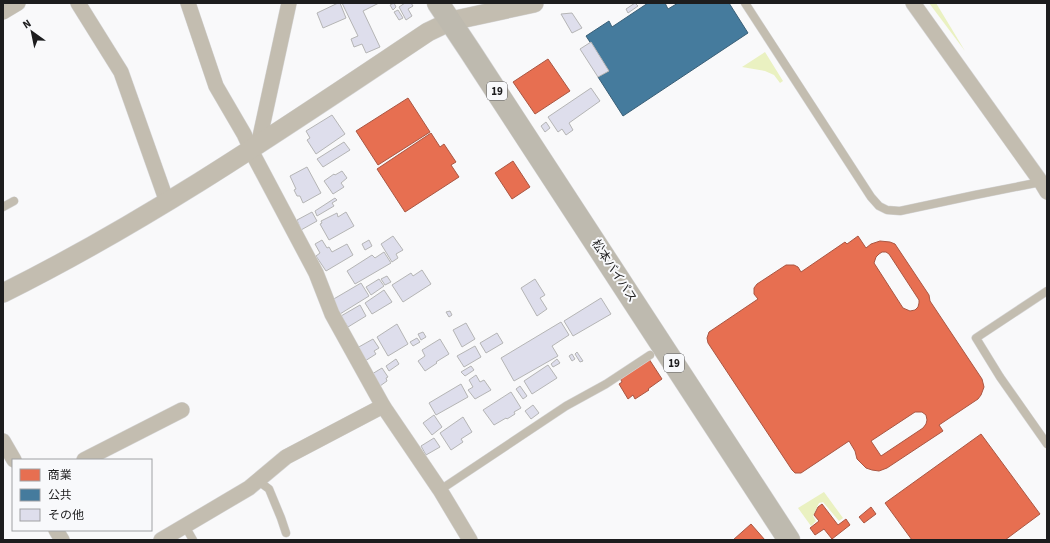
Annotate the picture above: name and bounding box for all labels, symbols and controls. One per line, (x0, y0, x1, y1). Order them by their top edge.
north arrow (12, 12, 52, 52)
text: N (20, 16, 34, 32)
road number: 19 (487, 82, 507, 100)
street label: 松本バイパス (587, 236, 641, 306)
road number: 19 (664, 354, 684, 372)
legend (12, 459, 152, 531)
text: 商業 (48, 467, 72, 484)
text: 公共 (48, 487, 72, 504)
text: その他 (48, 507, 84, 524)

